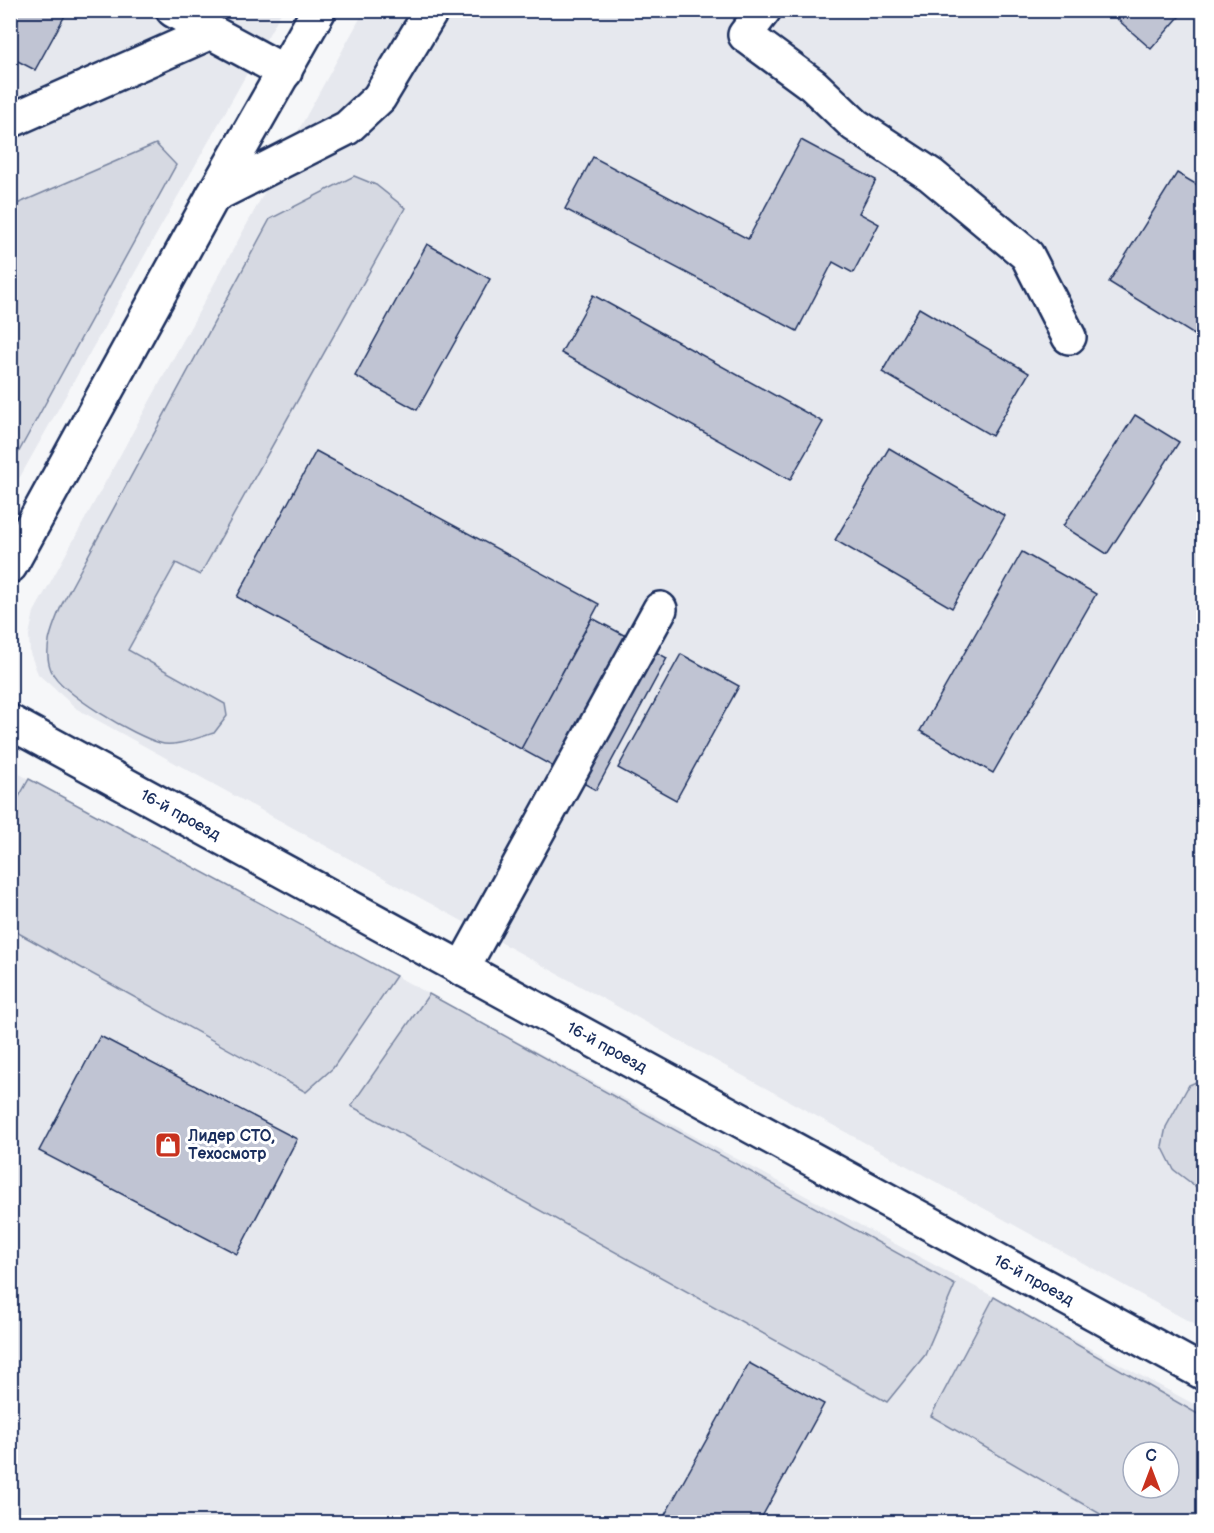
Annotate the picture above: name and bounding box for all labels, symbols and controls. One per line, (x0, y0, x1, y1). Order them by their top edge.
street label: 16-й проезд (137, 785, 224, 844)
street label: 16-й проезд (564, 1018, 651, 1077)
place label: Лидер СТО, Техосмотр (187, 1127, 275, 1164)
shop icon: Лидер СТО, Техосмотр (153, 1130, 183, 1160)
street label: 16-й проезд (990, 1251, 1077, 1310)
north arrow (1121, 1440, 1181, 1500)
text: С (1145, 1447, 1157, 1466)

